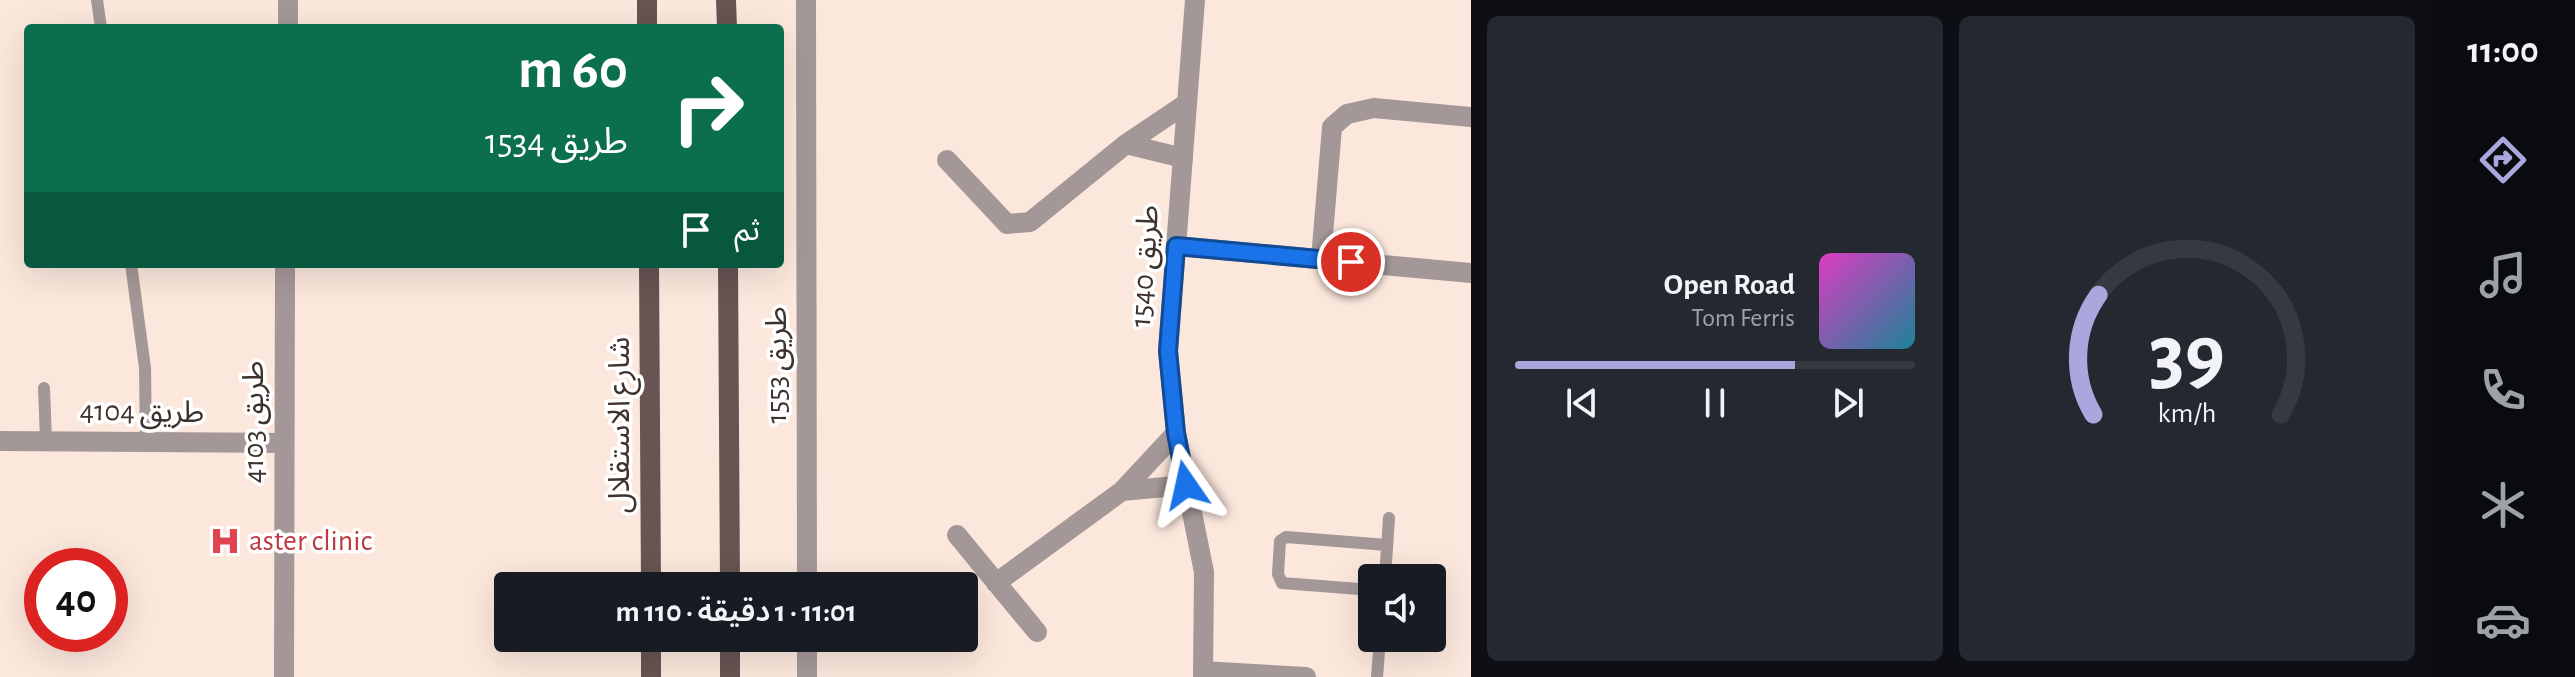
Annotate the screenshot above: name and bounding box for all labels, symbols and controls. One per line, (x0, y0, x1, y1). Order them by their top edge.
text: 11:00 (2467, 33, 2539, 69)
text: 60 m (518, 42, 628, 98)
icon: right (656, 56, 760, 160)
text: طريق 1534 (485, 124, 628, 160)
icon: directions (2475, 132, 2531, 188)
street label: طريق 1540 (1126, 204, 1166, 328)
icon: arrive (674, 208, 718, 252)
text: ثم (734, 216, 760, 246)
pin (1317, 228, 1385, 296)
icon: arrive (1329, 240, 1373, 284)
icon: music (2475, 247, 2531, 303)
text: Open Road (1664, 270, 1795, 300)
text: Tom Ferris (1691, 305, 1795, 331)
street label: طريق 1553 (762, 306, 794, 424)
text: 39 (2149, 313, 2225, 397)
street label: شارع الاستقلال (605, 337, 641, 513)
street label: طريق 4103 (239, 361, 271, 483)
icon: phone (2475, 362, 2531, 418)
icon: previous (1560, 381, 1604, 425)
icon: pause (1693, 381, 1737, 425)
icon: next (1826, 381, 1870, 425)
street label: طريق 4104 (79, 396, 204, 430)
text: km/h (2158, 399, 2216, 428)
position arrow (1144, 443, 1228, 527)
icon: climate (2475, 477, 2531, 533)
hospital icon: aster clinic (208, 524, 242, 558)
place label: aster clinic (249, 526, 373, 556)
speed limit sign: 40 (24, 548, 128, 652)
map controls (1358, 564, 1446, 652)
button: sound (1358, 564, 1446, 652)
icon: car (2475, 592, 2531, 648)
text: 11:01 · 1 دقيقة · 110 m (616, 597, 856, 627)

